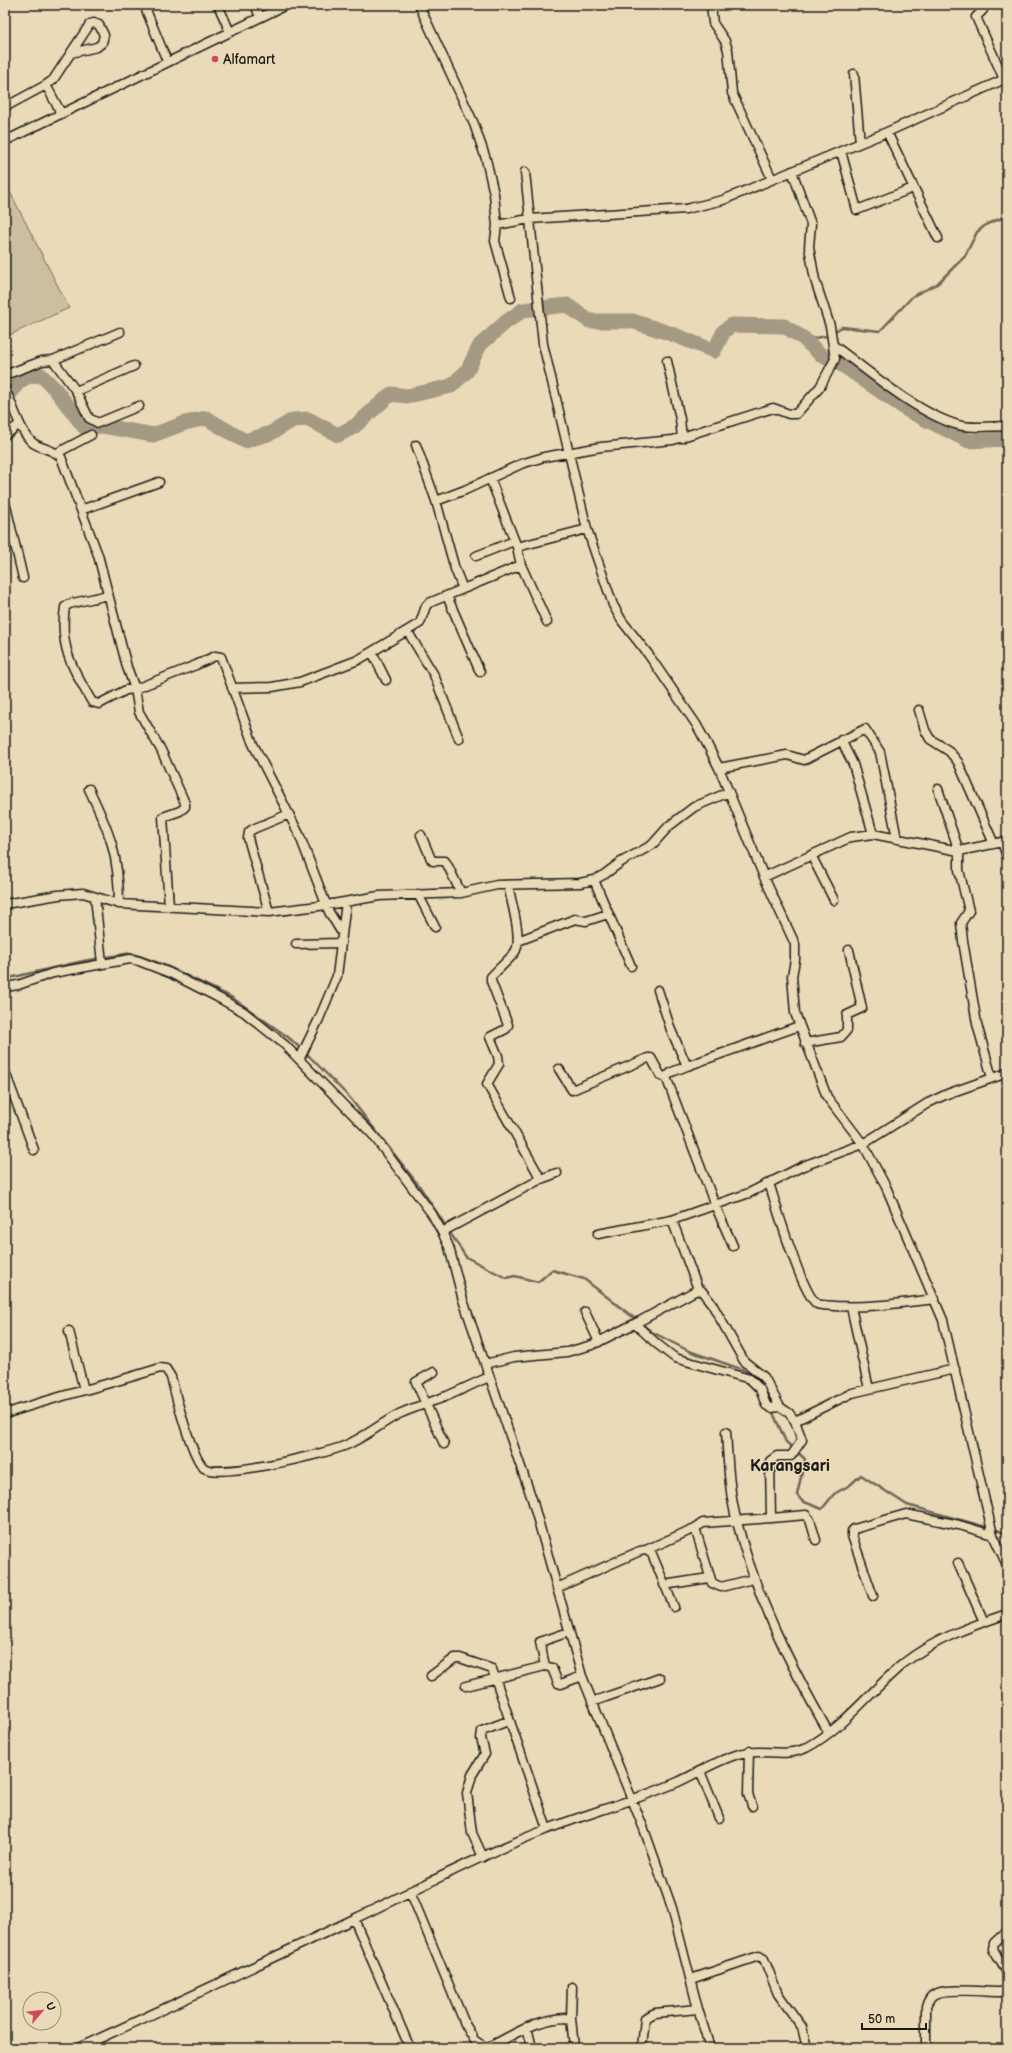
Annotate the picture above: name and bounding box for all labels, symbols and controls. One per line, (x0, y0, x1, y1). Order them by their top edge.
place label: Alfamart (223, 51, 276, 68)
marker: Alfamart (210, 54, 220, 64)
district label: Karangsari (750, 1457, 830, 1476)
north arrow (22, 1991, 62, 2031)
text: U (43, 2000, 58, 2013)
scale bar (862, 2005, 926, 2031)
text: 50 m (868, 2012, 895, 2027)

